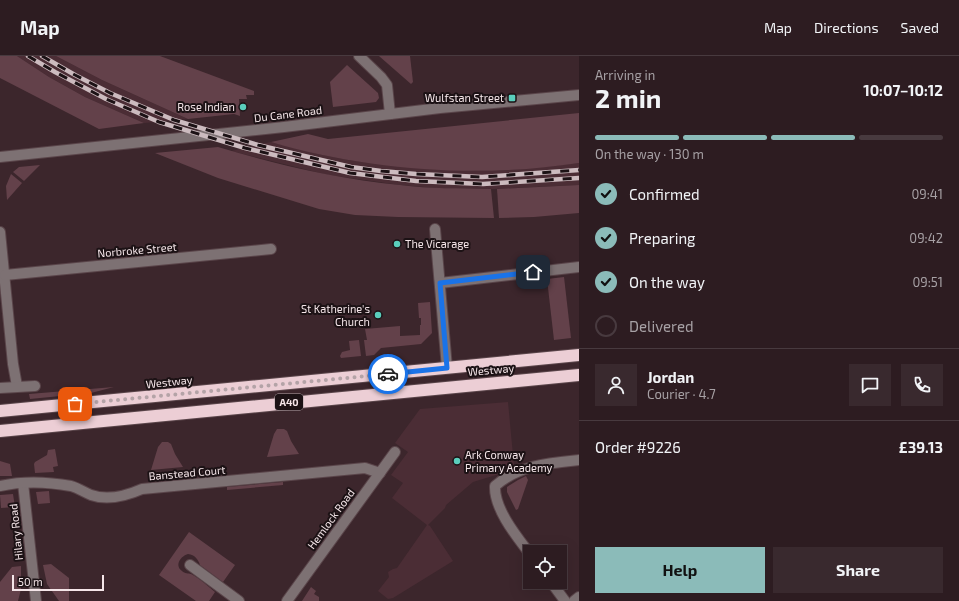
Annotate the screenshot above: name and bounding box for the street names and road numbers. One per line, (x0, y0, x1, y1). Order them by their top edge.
street label: Du Cane Road (253, 103, 323, 124)
street label: Norbroke Street (97, 240, 177, 259)
street label: Westway (467, 361, 515, 378)
street label: Westway (145, 373, 193, 390)
road number: A40 (275, 394, 303, 410)
street label: Banstead Court (148, 463, 226, 482)
street label: Hemlock Road (304, 486, 357, 551)
street label: Hilary Road (6, 503, 25, 561)

